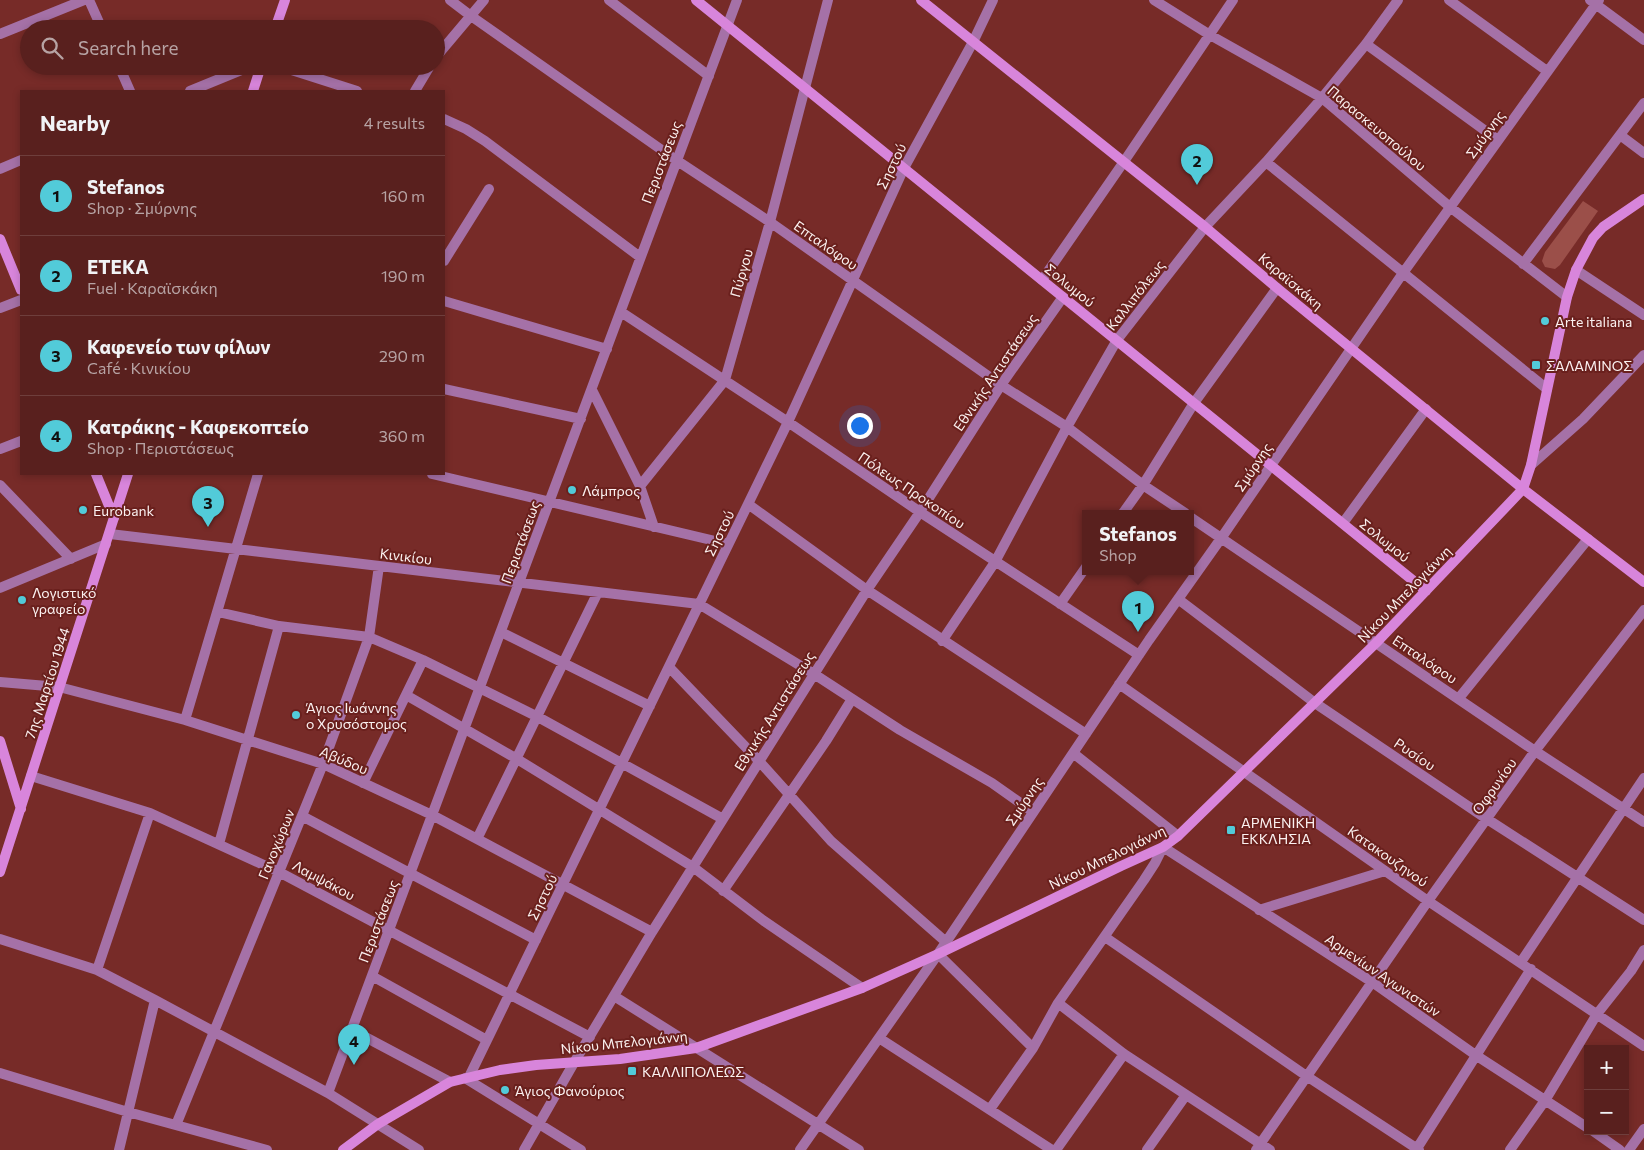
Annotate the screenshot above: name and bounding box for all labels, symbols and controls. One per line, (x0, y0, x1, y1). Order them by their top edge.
search box (20, 20, 445, 75)
icon: search (38, 34, 66, 62)
text: Search here (78, 36, 178, 59)
street label: Παρασκευοπούλου (1324, 82, 1430, 174)
street label: Σμύρνης (1462, 107, 1508, 161)
text: Nearby (40, 110, 110, 135)
text: 4 results (364, 113, 425, 132)
street label: Περιστάσεως (637, 118, 685, 206)
street label: Σηστού (873, 140, 909, 192)
pin: 2 (1181, 144, 1213, 185)
text: Stefanos (87, 175, 165, 198)
text: 1 (52, 186, 60, 205)
text: 160 m (381, 186, 425, 205)
text: Shop · Σμύρνης (87, 198, 197, 217)
street label: Επταλόφου (791, 217, 861, 273)
street label: Πύργου (726, 247, 756, 299)
street label: Καραϊσκάκη (1255, 249, 1327, 313)
text: ΕΤΕΚΑ (87, 255, 149, 278)
street label: Καλλιπόλεως (1102, 256, 1168, 334)
street label: Σολωμού (1042, 260, 1098, 310)
text: 2 (51, 266, 61, 285)
text: 190 m (381, 266, 425, 285)
text: Fuel · Καραϊσκάκη (87, 278, 218, 297)
street label: Εθνικής Αντιστάσεως (949, 310, 1041, 434)
place label: Arte italiana (1555, 313, 1632, 330)
marker: Arte italiana (1539, 315, 1551, 327)
text: Καφενείο των φίλων (87, 335, 271, 358)
text: 3 (51, 346, 61, 365)
text: 290 m (379, 346, 425, 365)
place label: ΣΑΛΑΜΙΝΟΣ (1546, 357, 1632, 374)
text: Café · Κινικίου (87, 358, 191, 377)
marker: ΣΑΛΑΜΙΝΟΣ (1530, 359, 1542, 371)
your location (847, 413, 873, 439)
text: Κατράκης - Καφεκοπτείο (87, 415, 309, 438)
text: 4 (51, 426, 61, 445)
text: 360 m (379, 426, 425, 445)
text: Shop · Περιστάσεως (87, 438, 234, 457)
street label: Σμύρνης (1231, 439, 1275, 494)
street label: Πόλεως Προκοπίου (855, 448, 969, 532)
place label: Λάμπρος (582, 482, 640, 499)
marker: Λάμπρος (566, 484, 578, 496)
pin: 3 (192, 486, 224, 527)
street label: Περιστάσεως (497, 498, 543, 586)
place label: Eurobank (93, 502, 154, 519)
marker: Eurobank (77, 504, 89, 516)
street label: Σηστού (701, 507, 737, 559)
popup (1082, 510, 1194, 575)
street label: Σολωμού (1357, 515, 1413, 565)
text: Stefanos (1099, 522, 1177, 545)
street label: Νίκου Μπελογιάννη (1354, 542, 1454, 646)
street label: Κινικίου (379, 544, 433, 568)
text: Shop (1099, 545, 1137, 564)
place label: Λογιστικό γραφείο (32, 584, 96, 617)
pin: 1 (1122, 591, 1154, 632)
marker: Λογιστικό γραφείο (16, 594, 28, 606)
street label: 7ης Μαρτίου 1944 (21, 625, 73, 741)
street label: Επταλόφου (1389, 631, 1461, 687)
street label: Εθνικής Αντιστάσεως (730, 648, 818, 774)
place label: Άγιος Ιωάννης ο Χρυσόστομος (305, 699, 407, 732)
marker: Άγιος Ιωάννης ο Χρυσόστομος (290, 709, 302, 721)
street label: Ρυσίου (1391, 734, 1439, 774)
street label: Αβύδου (317, 742, 371, 778)
street label: Οφρυνίου (1468, 754, 1520, 818)
street label: Σμύρνης (1002, 773, 1046, 828)
street label: Γανοχώρων (254, 806, 298, 882)
place label: ΑΡΜΕΝΙΚΗ ΕΚΚΛΗΣΙΑ (1241, 814, 1315, 847)
street label: Νίκου Μπελογιάννη (1046, 821, 1168, 893)
street label: Κατακουζηνού (1345, 822, 1431, 890)
marker: ΑΡΜΕΝΙΚΗ ΕΚΚΛΗΣΙΑ (1225, 824, 1237, 836)
street label: Λαμψάκου (290, 856, 358, 904)
street label: Σηστού (524, 871, 560, 923)
street label: Περιστάσεως (354, 877, 402, 965)
street label: Αρμενίων Αγωνιστών (1322, 930, 1444, 1020)
pin: 4 (338, 1024, 370, 1065)
street label: Νίκου Μπελογιάννη (560, 1027, 688, 1057)
map controls (1584, 1045, 1629, 1135)
button: + (1584, 1045, 1629, 1090)
place label: ΚΑΛΛΙΠΟΛΕΩΣ (642, 1063, 744, 1080)
marker: ΚΑΛΛΙΠΟΛΕΩΣ (626, 1065, 638, 1077)
place label: Άγιος Φανούριος (514, 1082, 625, 1099)
marker: Άγιος Φανούριος (499, 1084, 511, 1096)
button: − (1584, 1090, 1629, 1135)

